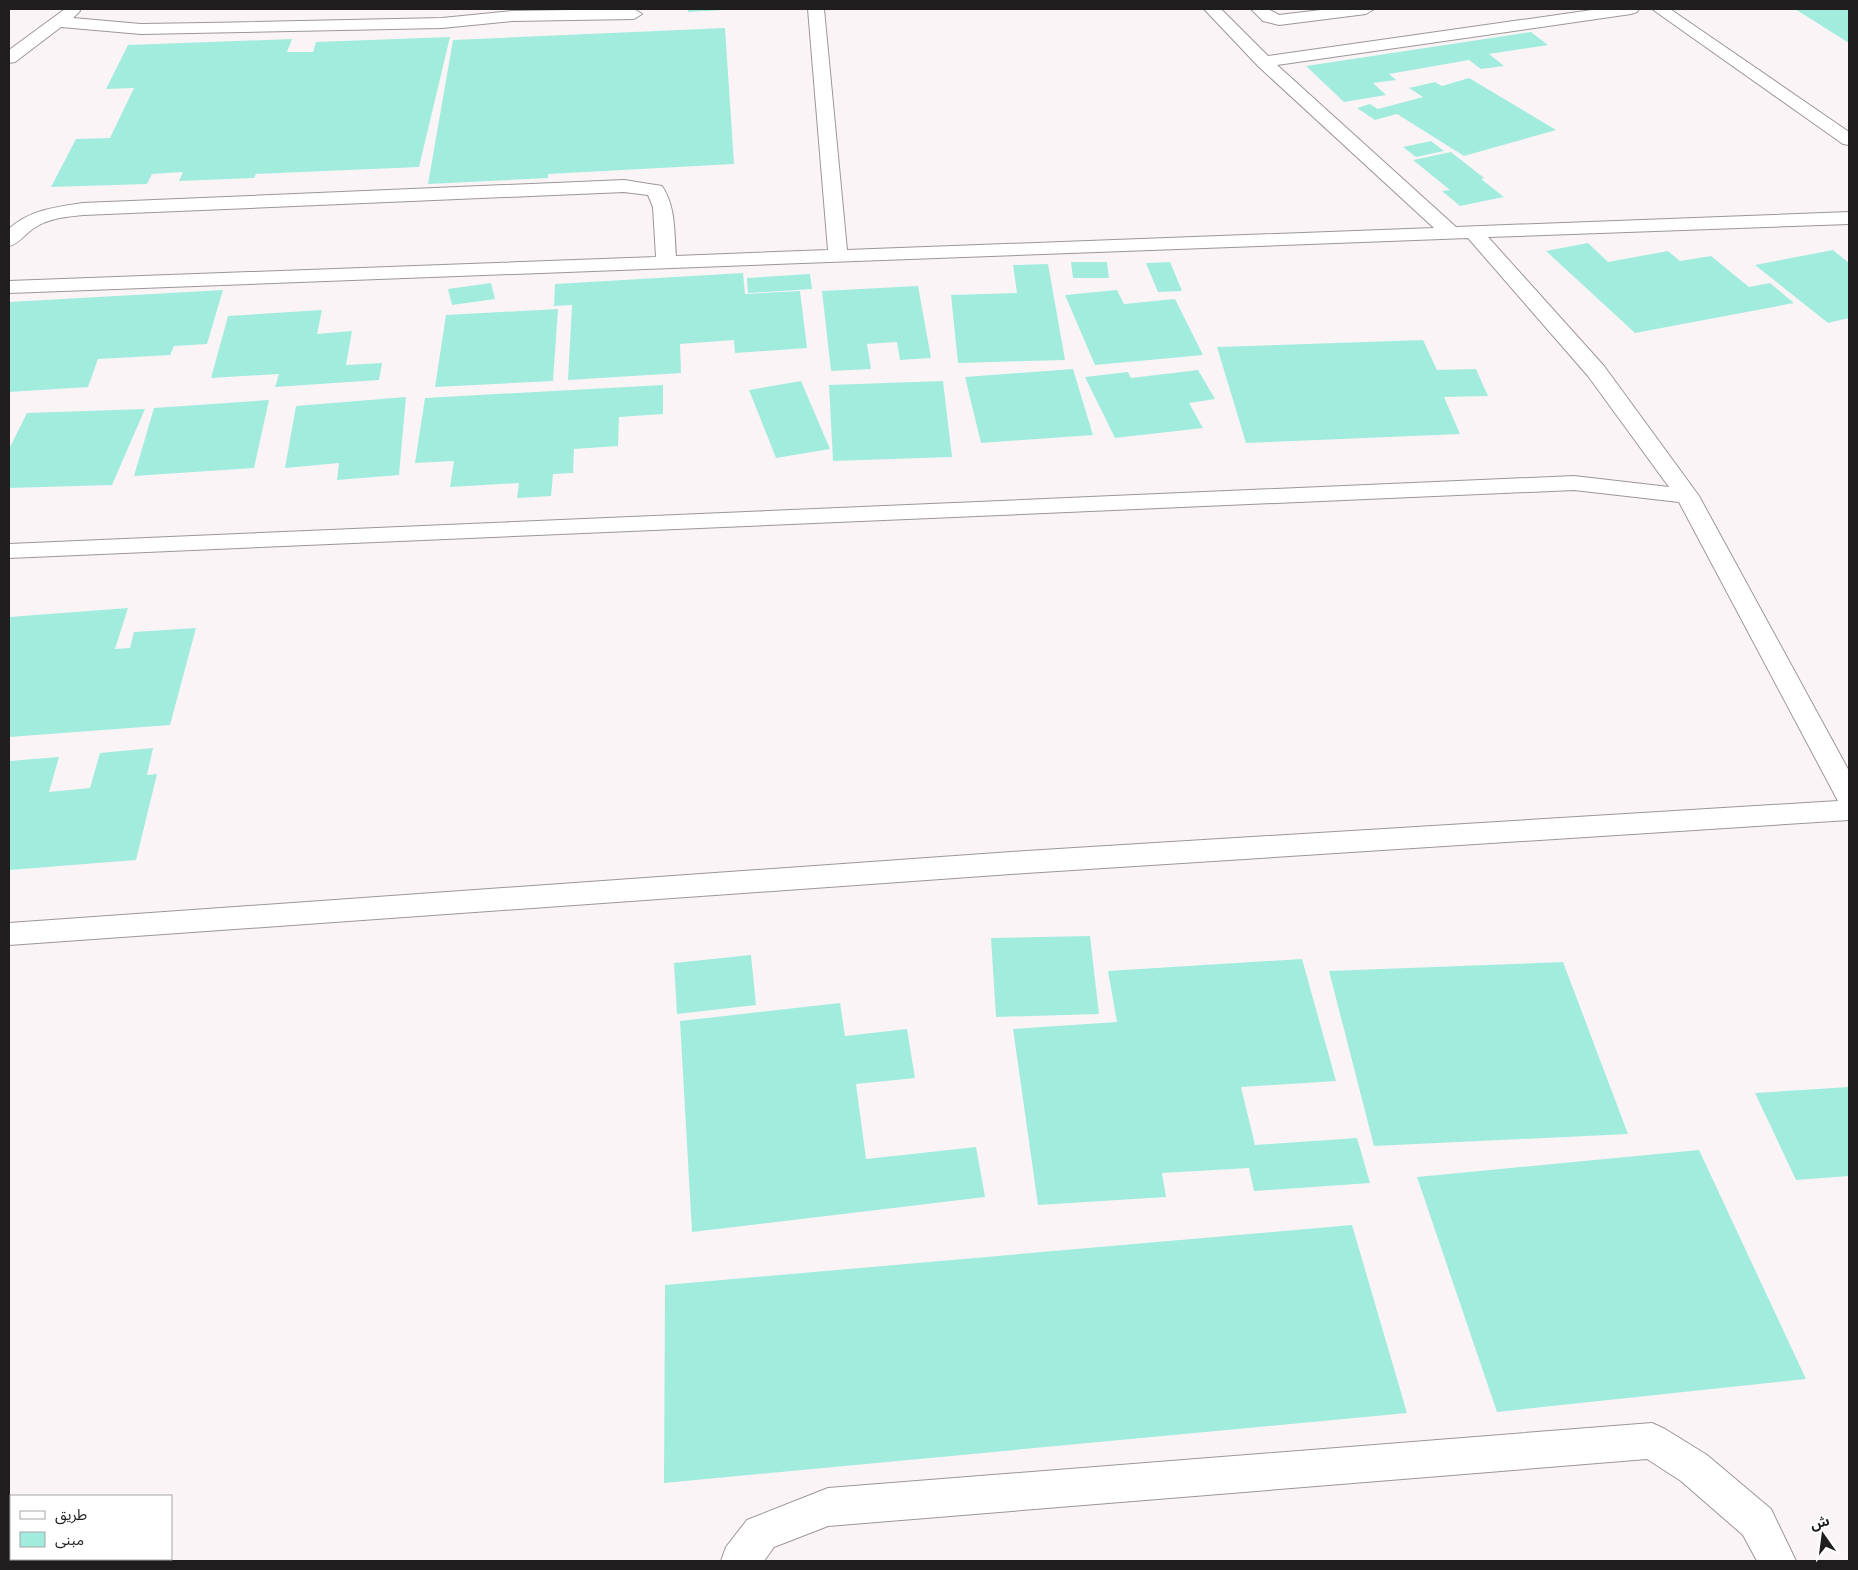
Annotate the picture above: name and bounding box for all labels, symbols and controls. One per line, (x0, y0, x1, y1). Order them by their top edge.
legend (10, 1495, 172, 1560)
text: طريق (55, 1506, 87, 1525)
north arrow (1798, 1510, 1848, 1560)
text: ش (1809, 1512, 1831, 1533)
text: مبنى (55, 1531, 84, 1549)

